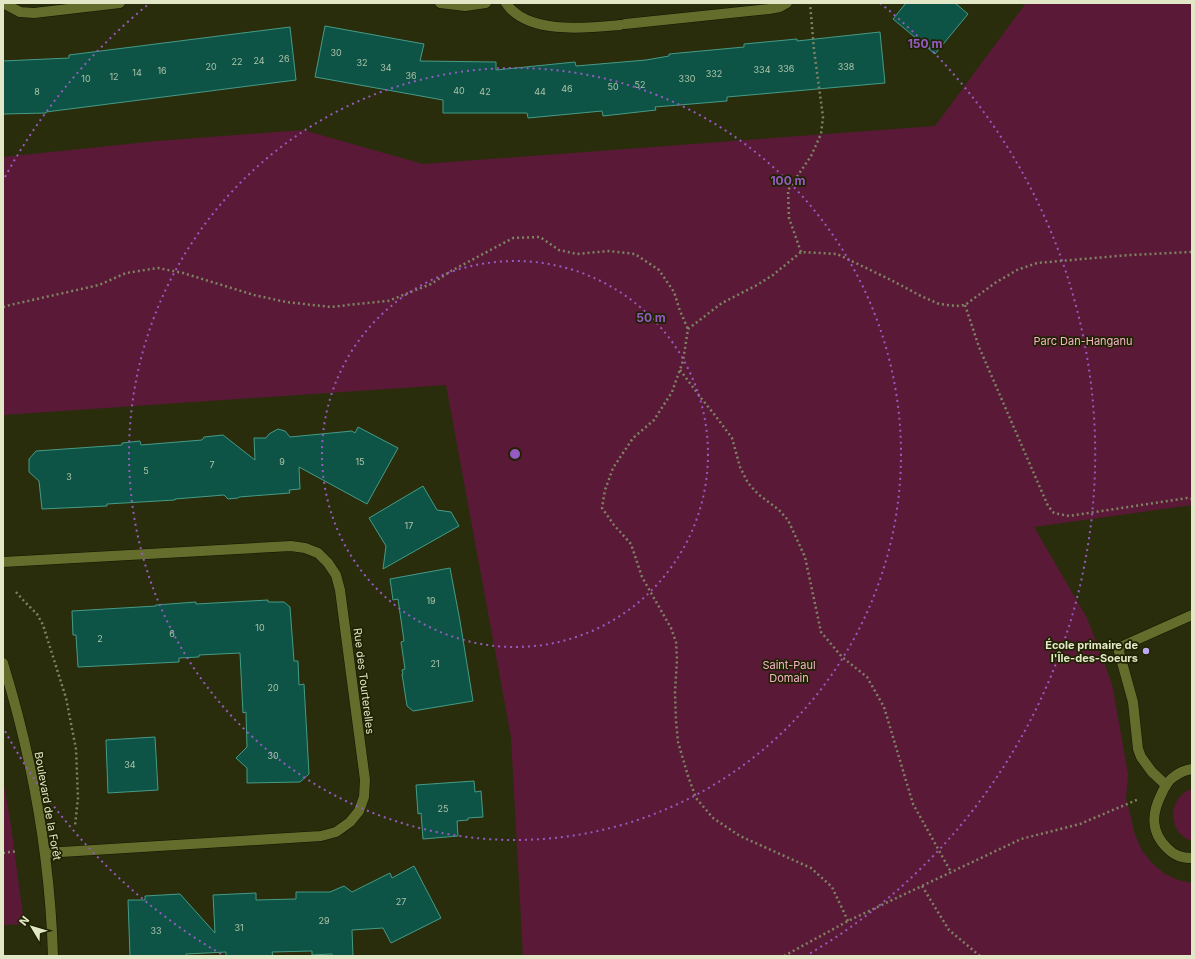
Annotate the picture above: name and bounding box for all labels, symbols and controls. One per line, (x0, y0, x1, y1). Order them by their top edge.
text: 150 m (908, 36, 942, 51)
house number: 30 (330, 47, 342, 58)
house number: 26 (278, 53, 290, 64)
house number: 24 (253, 55, 265, 66)
house number: 22 (232, 56, 242, 67)
house number: 32 (356, 57, 368, 68)
house number: 20 (205, 61, 217, 72)
house number: 338 (838, 61, 855, 72)
house number: 34 (380, 62, 392, 73)
house number: 336 (778, 63, 795, 74)
house number: 334 (754, 64, 771, 75)
house number: 16 (157, 65, 167, 76)
house number: 14 (132, 67, 142, 78)
house number: 332 (706, 68, 722, 79)
house number: 36 (405, 70, 417, 81)
house number: 12 (109, 71, 119, 82)
house number: 10 (81, 73, 91, 84)
house number: 330 (679, 73, 696, 84)
house number: 52 (635, 79, 645, 90)
house number: 50 (607, 81, 619, 92)
house number: 46 (561, 83, 573, 94)
house number: 40 (453, 85, 465, 96)
house number: 8 (34, 86, 40, 97)
house number: 42 (479, 86, 491, 97)
house number: 44 (534, 86, 546, 97)
text: 100 m (770, 173, 806, 188)
text: 50 m (636, 310, 666, 325)
park label: Parc Dan-Hanganu (1034, 334, 1133, 348)
centre of rings (508, 447, 522, 461)
house number: 9 (279, 456, 285, 467)
house number: 15 (355, 456, 365, 467)
house number: 7 (209, 459, 215, 470)
house number: 5 (143, 465, 149, 476)
house number: 3 (66, 471, 72, 482)
house number: 17 (405, 520, 413, 531)
house number: 19 (426, 595, 436, 606)
house number: 10 (255, 622, 265, 633)
street label: Rue des Tourterelles (351, 627, 377, 735)
house number: 6 (169, 628, 175, 639)
house number: 2 (97, 633, 103, 644)
place label: École primaire de l'Île-des-Soeurs (1045, 638, 1138, 665)
marker: École primaire de l'Île-des-Soeurs (1141, 646, 1151, 656)
house number: 21 (430, 658, 440, 669)
park label: Saint-Paul Domain (762, 658, 816, 685)
house number: 20 (267, 682, 279, 693)
house number: 30 (267, 750, 279, 761)
street label: Boulevard de la Forêt (32, 751, 65, 862)
house number: 34 (124, 759, 136, 770)
house number: 25 (438, 803, 448, 814)
house number: 27 (396, 896, 406, 907)
north arrow (12, 907, 52, 947)
text: N (16, 913, 32, 928)
house number: 29 (318, 915, 330, 926)
house number: 31 (234, 922, 244, 933)
house number: 33 (150, 925, 162, 936)

